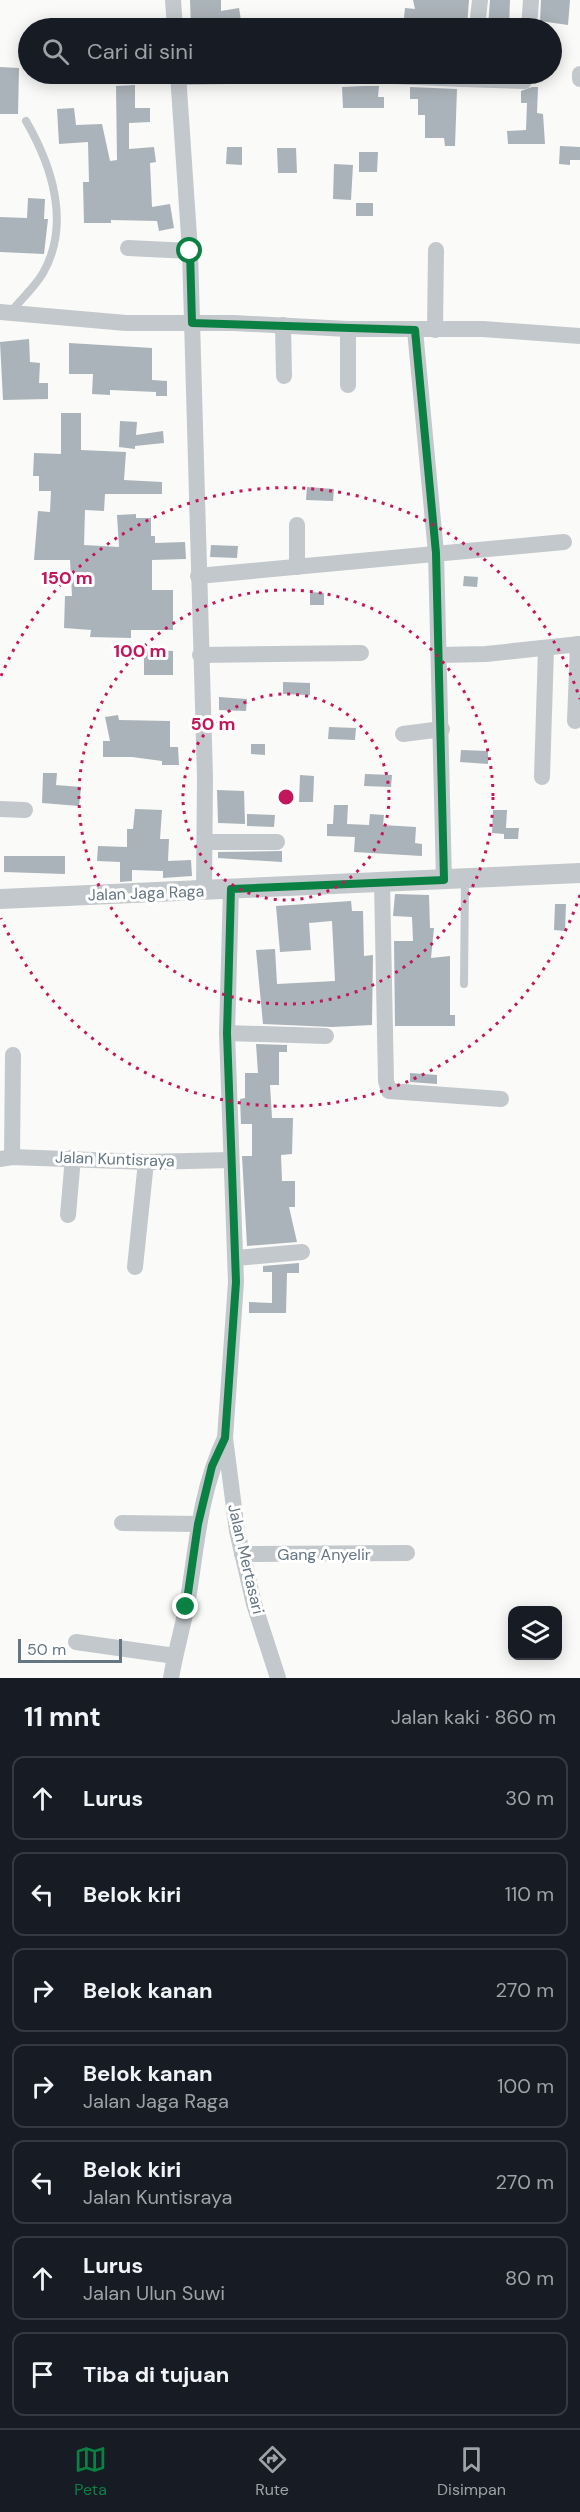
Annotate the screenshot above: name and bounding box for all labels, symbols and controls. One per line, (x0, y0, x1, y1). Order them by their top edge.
search box (18, 18, 562, 84)
icon: search (39, 35, 72, 68)
text: Cari di sini (87, 37, 193, 66)
route start (176, 237, 202, 263)
text: 150 m (41, 566, 93, 590)
text: 100 m (113, 639, 167, 663)
text: 50 m (190, 712, 236, 736)
centre of rings (276, 787, 296, 807)
street label: Jalan Jaga Raga (87, 880, 205, 906)
street label: Jalan Kuntisraya (55, 1146, 175, 1172)
street label: Jalan Mertasari (223, 1502, 269, 1616)
street label: Gang Anyelir (277, 1544, 371, 1565)
route end (172, 1593, 198, 1619)
map controls (508, 1606, 562, 1660)
button: layers (508, 1606, 562, 1660)
scale bar (18, 1636, 122, 1664)
text: 50 m (27, 1639, 66, 1660)
text: 11 mnt (24, 1700, 101, 1734)
text: Jalan kaki · 860 m (391, 1704, 556, 1730)
icon: ahead (26, 1782, 59, 1815)
text: Lurus (83, 1784, 143, 1813)
text: 30 m (505, 1785, 554, 1811)
icon: left (26, 1878, 59, 1911)
text: Belok kiri (83, 1880, 181, 1909)
text: 110 m (505, 1881, 554, 1907)
icon: right (26, 1974, 59, 2007)
text: Belok kanan (83, 1976, 213, 2005)
text: 270 m (496, 1977, 554, 2003)
text: Belok kanan (83, 2059, 213, 2088)
icon: right (26, 2070, 59, 2103)
text: 100 m (497, 2073, 554, 2099)
text: Jalan Jaga Raga (83, 2088, 229, 2114)
text: Belok kiri (83, 2155, 181, 2184)
icon: left (26, 2166, 59, 2199)
text: 270 m (496, 2169, 554, 2195)
text: Jalan Kuntisraya (83, 2184, 232, 2210)
text: Lurus (83, 2251, 143, 2280)
icon: ahead (26, 2262, 59, 2295)
text: 80 m (505, 2265, 554, 2291)
text: Jalan Ulun Suwi (83, 2280, 225, 2306)
icon: arrive (26, 2358, 59, 2391)
text: Tiba di tujuan (83, 2360, 229, 2389)
tab: Peta (74, 2443, 107, 2500)
tab: Rute (255, 2443, 289, 2500)
tab: Disimpan (437, 2443, 506, 2500)

